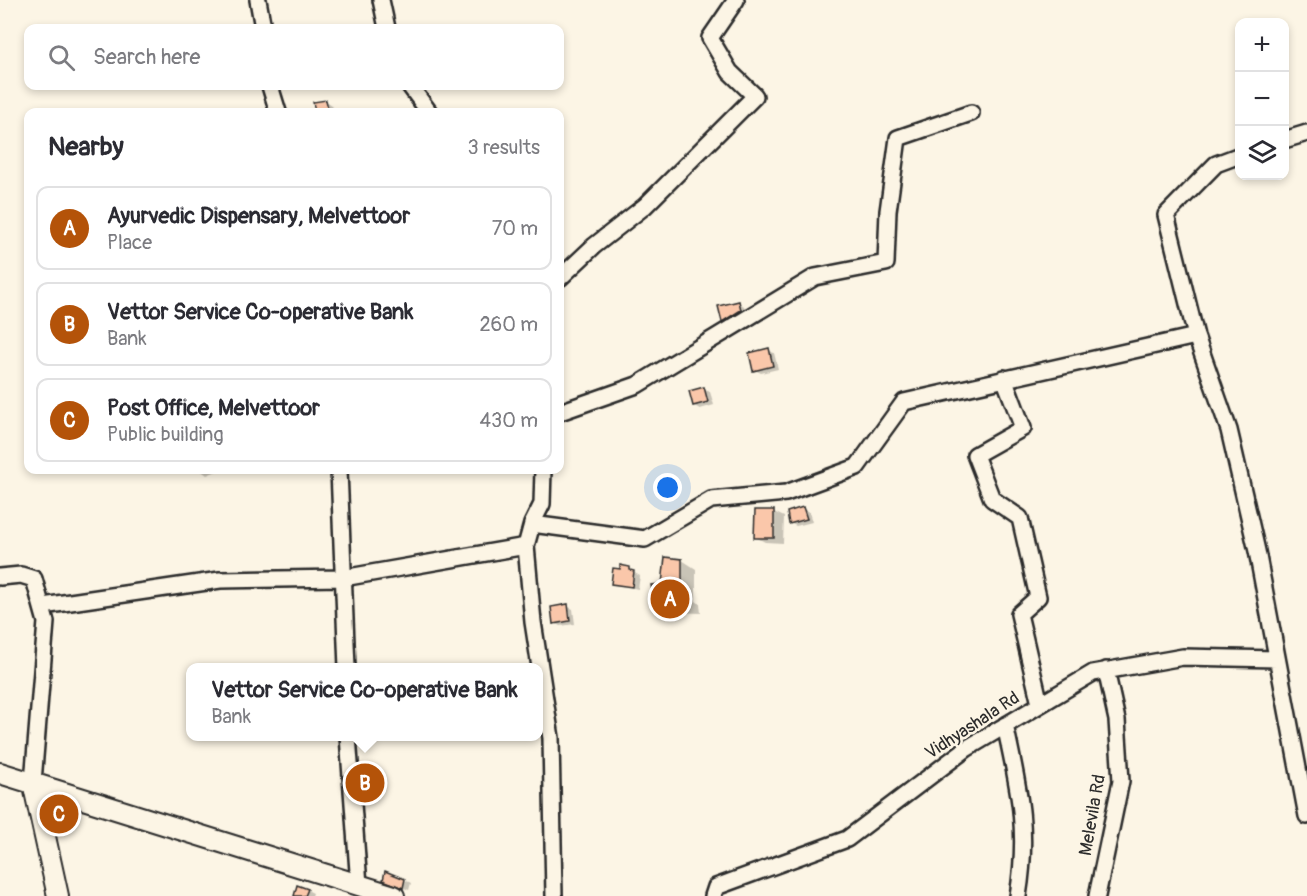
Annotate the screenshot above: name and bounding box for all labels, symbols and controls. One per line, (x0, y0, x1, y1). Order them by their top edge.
map controls (1235, 18, 1289, 180)
button: + (1235, 18, 1289, 72)
search box (24, 24, 564, 90)
icon: search (45, 41, 78, 74)
text: Search here (93, 43, 200, 71)
button: − (1235, 72, 1289, 126)
button: layers (1235, 126, 1289, 180)
text: Nearby (48, 131, 124, 163)
text: 3 results (468, 135, 540, 160)
text: Ayurvedic Dispensary, Melvettoor (107, 202, 410, 230)
text: A (63, 216, 76, 241)
text: 70 m (492, 216, 538, 241)
text: Place (107, 230, 152, 255)
text: Vettor Service Co-operative Bank (107, 298, 413, 326)
text: B (64, 312, 75, 337)
text: 260 m (479, 312, 538, 337)
text: Bank (107, 326, 147, 351)
text: Post Office, Melvettoor (107, 394, 320, 422)
text: C (63, 408, 76, 433)
text: 430 m (479, 408, 538, 433)
text: Public building (107, 422, 223, 447)
your location (653, 473, 682, 502)
pin: A (650, 576, 690, 622)
popup (186, 663, 543, 741)
text: Vettor Service Co-operative Bank (211, 676, 518, 704)
street label: Vidhyashala Rd (921, 686, 1024, 764)
text: Bank (211, 704, 251, 729)
pin: B (346, 760, 385, 806)
street label: Melevila Rd (1074, 773, 1111, 858)
pin: C (40, 792, 78, 836)

